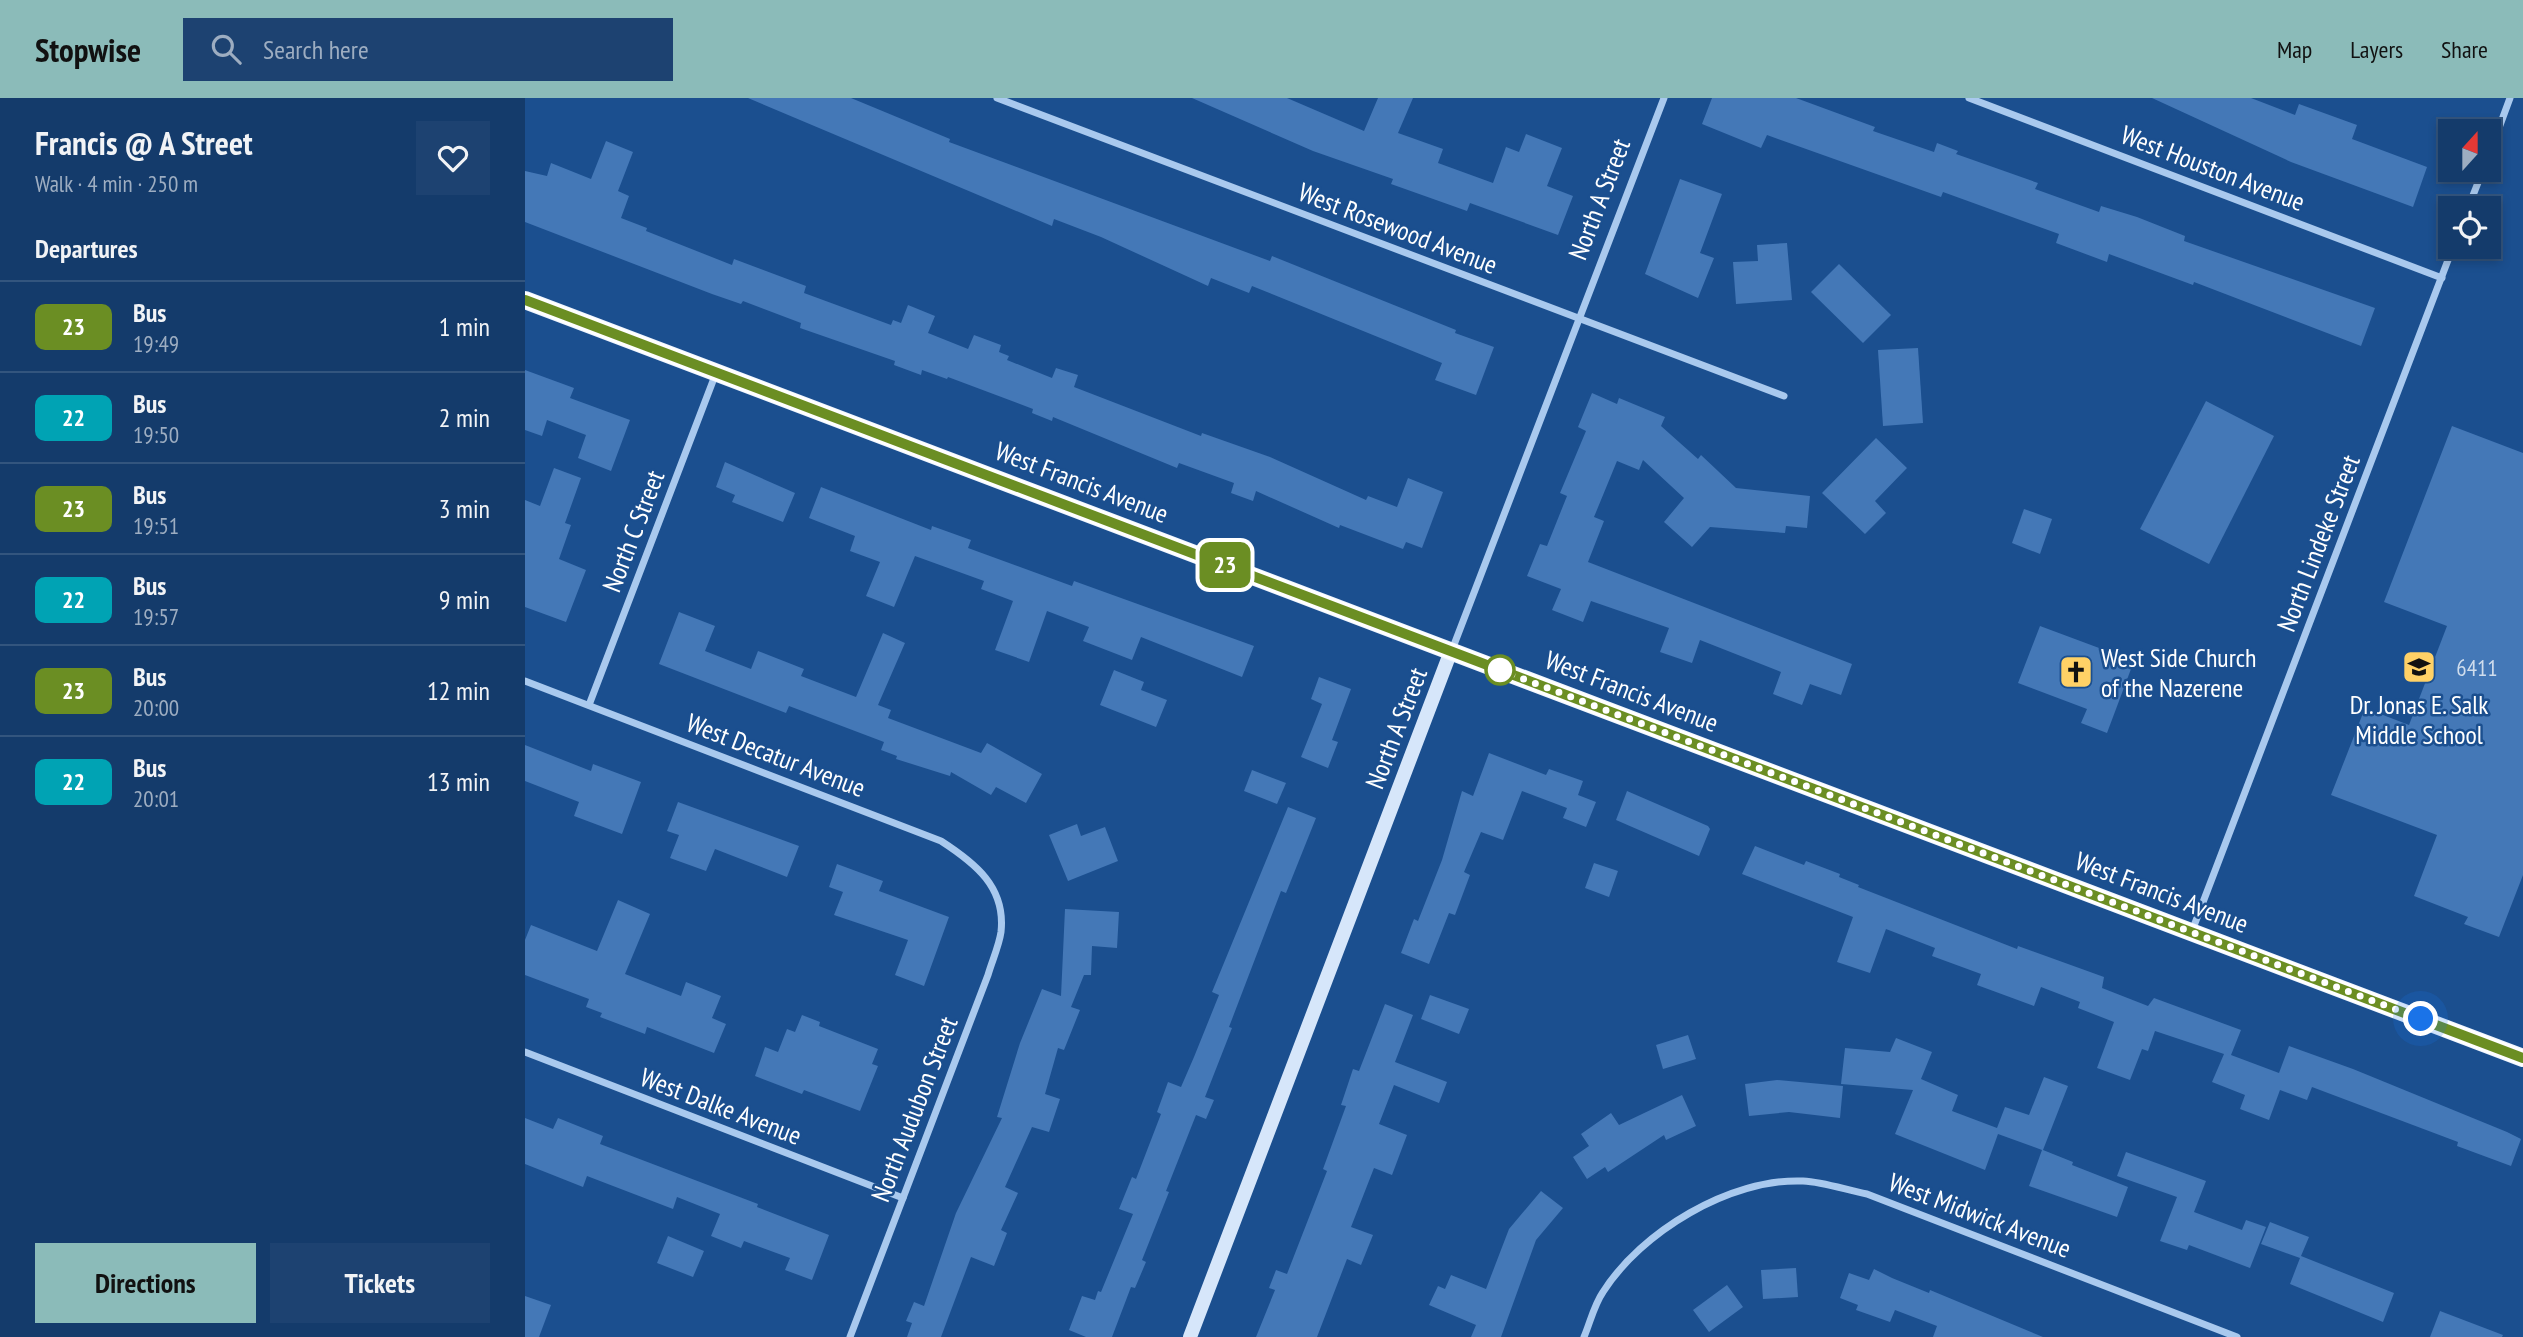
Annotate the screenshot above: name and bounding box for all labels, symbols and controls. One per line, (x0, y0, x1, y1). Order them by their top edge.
search box (183, 18, 673, 81)
text: Stopwise (35, 28, 141, 71)
icon: search (207, 30, 245, 68)
text: Search here (263, 33, 369, 66)
text: Map (2277, 34, 2312, 65)
text: Layers (2350, 34, 2403, 65)
text: Share (2441, 34, 2488, 65)
street label: West Houston Avenue (2116, 118, 2310, 218)
north arrow (2438, 119, 2501, 182)
map controls (2438, 119, 2501, 259)
text: Francis @ A Street (35, 121, 253, 164)
button: heart (416, 121, 490, 195)
street label: North A Street (1561, 134, 1637, 264)
text: Walk · 4 min · 250 m (35, 169, 198, 198)
street label: West Rosewood Avenue (1294, 175, 1502, 281)
button: locate (2438, 196, 2501, 259)
text: Departures (35, 232, 138, 265)
text: Bus (133, 296, 166, 329)
text: 1 min (439, 310, 490, 343)
text: 23 (62, 311, 85, 342)
text: 19:49 (133, 329, 179, 358)
text: Bus (133, 387, 166, 420)
text: 2 min (439, 401, 490, 434)
text: 22 (62, 402, 85, 433)
text: 19:50 (133, 420, 179, 449)
street label: West Francis Avenue (991, 434, 1173, 530)
street label: North Lindeke Street (2269, 450, 2367, 636)
street label: North C Street (595, 466, 671, 596)
text: Bus (133, 478, 166, 511)
text: 3 min (439, 492, 490, 525)
text: 23 (62, 493, 85, 524)
text: 19:51 (133, 511, 179, 540)
line badge: 23 (1193, 542, 1257, 588)
text: 23 (1214, 549, 1236, 580)
text: Bus (133, 569, 166, 602)
text: 9 min (439, 583, 490, 616)
text: 22 (62, 584, 85, 615)
text: 19:57 (133, 602, 179, 631)
place label: West Side Church of the Nazerene (2101, 641, 2256, 704)
street label: West Francis Avenue (1541, 643, 1723, 739)
school or university icon: Dr. Jonas E. Salk Middle School (2400, 648, 2438, 686)
church icon: West Side Church of the Nazerene (2057, 653, 2095, 691)
house number: 6411 (2456, 653, 2498, 682)
unlabelled marker (1485, 655, 1515, 685)
text: Bus (133, 660, 166, 693)
street label: North A Street (1358, 663, 1434, 793)
text: 12 min (427, 674, 490, 707)
text: 23 (62, 675, 85, 706)
place label: Dr. Jonas E. Salk Middle School (2350, 688, 2488, 751)
text: 20:00 (133, 693, 179, 722)
street label: West Decatur Avenue (682, 706, 870, 804)
text: Bus (133, 751, 166, 784)
text: 13 min (427, 765, 490, 798)
text: 22 (62, 766, 85, 797)
text: 20:01 (133, 784, 179, 813)
street label: West Francis Avenue (2071, 844, 2253, 940)
your location (2403, 1001, 2438, 1036)
street label: North Audubon Street (864, 1012, 964, 1206)
street label: West Dalke Avenue (636, 1060, 806, 1152)
street label: West Midwick Avenue (1884, 1165, 2076, 1265)
button: Directions (35, 1243, 256, 1323)
button: Tickets (270, 1243, 490, 1323)

